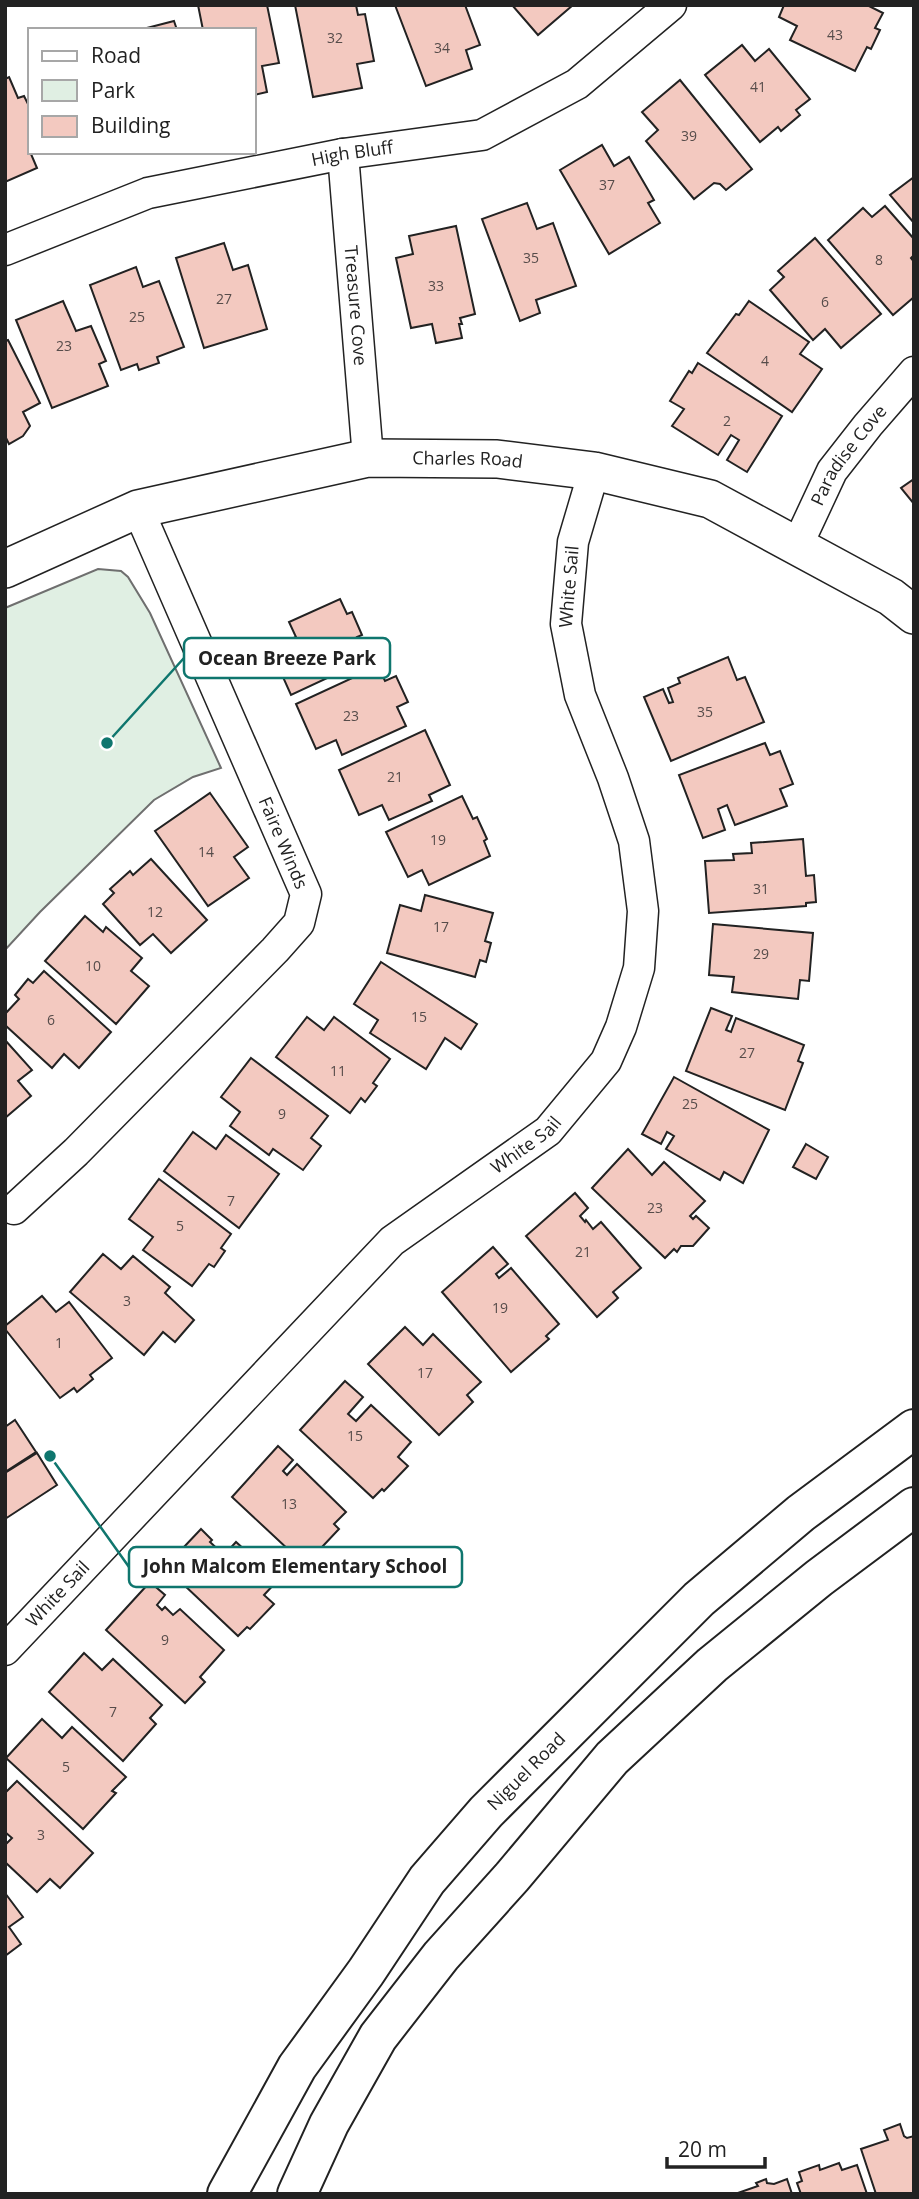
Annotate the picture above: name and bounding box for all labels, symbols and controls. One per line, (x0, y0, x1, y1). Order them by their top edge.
house number: 43 (827, 25, 843, 44)
legend (28, 28, 256, 154)
house number: 32 (327, 28, 343, 47)
house number: 34 (434, 38, 450, 57)
text: Road (91, 41, 141, 69)
text: Park (91, 76, 135, 104)
house number: 41 (750, 77, 766, 96)
text: Building (91, 111, 170, 139)
house number: 39 (681, 126, 697, 145)
street label: High Bluff (309, 134, 395, 171)
house number: 37 (599, 175, 615, 194)
street label: Treasure Cove (340, 244, 373, 366)
house number: 35 (523, 248, 539, 267)
house number: 8 (875, 250, 883, 269)
house number: 33 (428, 276, 444, 295)
house number: 27 (216, 289, 232, 308)
house number: 6 (821, 292, 829, 311)
house number: 25 (129, 307, 145, 326)
house number: 23 (56, 336, 72, 355)
house number: 4 (761, 351, 769, 370)
street label: Paradise Cove (805, 399, 891, 509)
house number: 2 (723, 411, 731, 430)
street label: Charles Road (412, 445, 524, 473)
street label: White Sail (553, 544, 584, 629)
callout: Ocean Breeze Park (184, 638, 390, 678)
text: Ocean Breeze Park (198, 645, 376, 671)
house number: 35 (697, 702, 713, 721)
house number: 23 (343, 706, 359, 725)
house number: 21 (387, 767, 403, 786)
street label: Faire Winds (254, 793, 314, 892)
house number: 19 (430, 830, 446, 849)
house number: 14 (198, 842, 214, 861)
house number: 31 (753, 879, 769, 898)
house number: 12 (147, 902, 163, 921)
house number: 17 (433, 917, 449, 936)
house number: 29 (753, 944, 769, 963)
house number: 10 (85, 956, 101, 975)
house number: 15 (411, 1007, 427, 1026)
house number: 6 (47, 1010, 55, 1029)
house number: 27 (739, 1043, 755, 1062)
house number: 11 (330, 1061, 346, 1080)
house number: 25 (682, 1094, 698, 1113)
house number: 9 (278, 1104, 286, 1123)
street label: White Sail (486, 1111, 566, 1179)
house number: 7 (227, 1191, 235, 1210)
house number: 23 (647, 1198, 663, 1217)
house number: 5 (176, 1216, 184, 1235)
house number: 21 (575, 1242, 591, 1261)
house number: 3 (123, 1291, 131, 1310)
house number: 19 (492, 1298, 508, 1317)
house number: 1 (55, 1333, 63, 1352)
house number: 17 (417, 1363, 433, 1382)
house number: 15 (347, 1426, 363, 1445)
house number: 13 (281, 1494, 297, 1513)
callout: John Malcom Elementary School (129, 1547, 462, 1587)
text: John Malcom Elementary School (141, 1553, 447, 1579)
street label: White Sail (20, 1555, 94, 1632)
house number: 9 (161, 1630, 169, 1649)
house number: 7 (109, 1702, 117, 1721)
street label: Niguel Road (481, 1727, 570, 1815)
house number: 5 (62, 1757, 70, 1776)
house number: 3 (37, 1825, 45, 1844)
scale bar (667, 2126, 765, 2170)
text: 20 m (678, 2135, 727, 2163)

